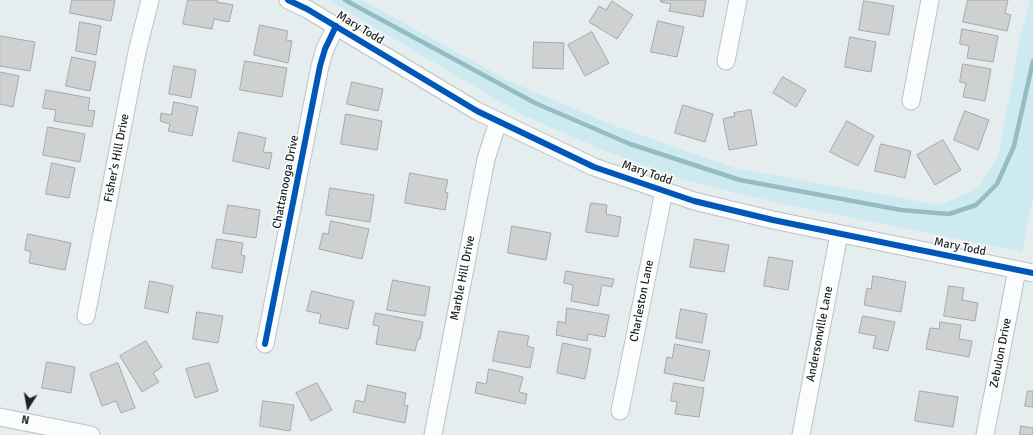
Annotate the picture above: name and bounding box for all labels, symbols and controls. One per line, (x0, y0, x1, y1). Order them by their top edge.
street label: Mary Todd (334, 8, 386, 48)
street label: Fisher's Hill Drive (101, 113, 133, 203)
street label: Chattanooga Drive (270, 134, 302, 230)
street label: Mary Todd (620, 158, 674, 188)
street label: Marble Hill Drive (448, 234, 478, 322)
street label: Mary Todd (933, 235, 987, 259)
street label: Charleston Lane (627, 259, 657, 343)
street label: Andersonville Lane (804, 285, 836, 383)
street label: Zebulon Drive (987, 317, 1015, 389)
north arrow (8, 387, 48, 427)
text: N (21, 412, 31, 426)

